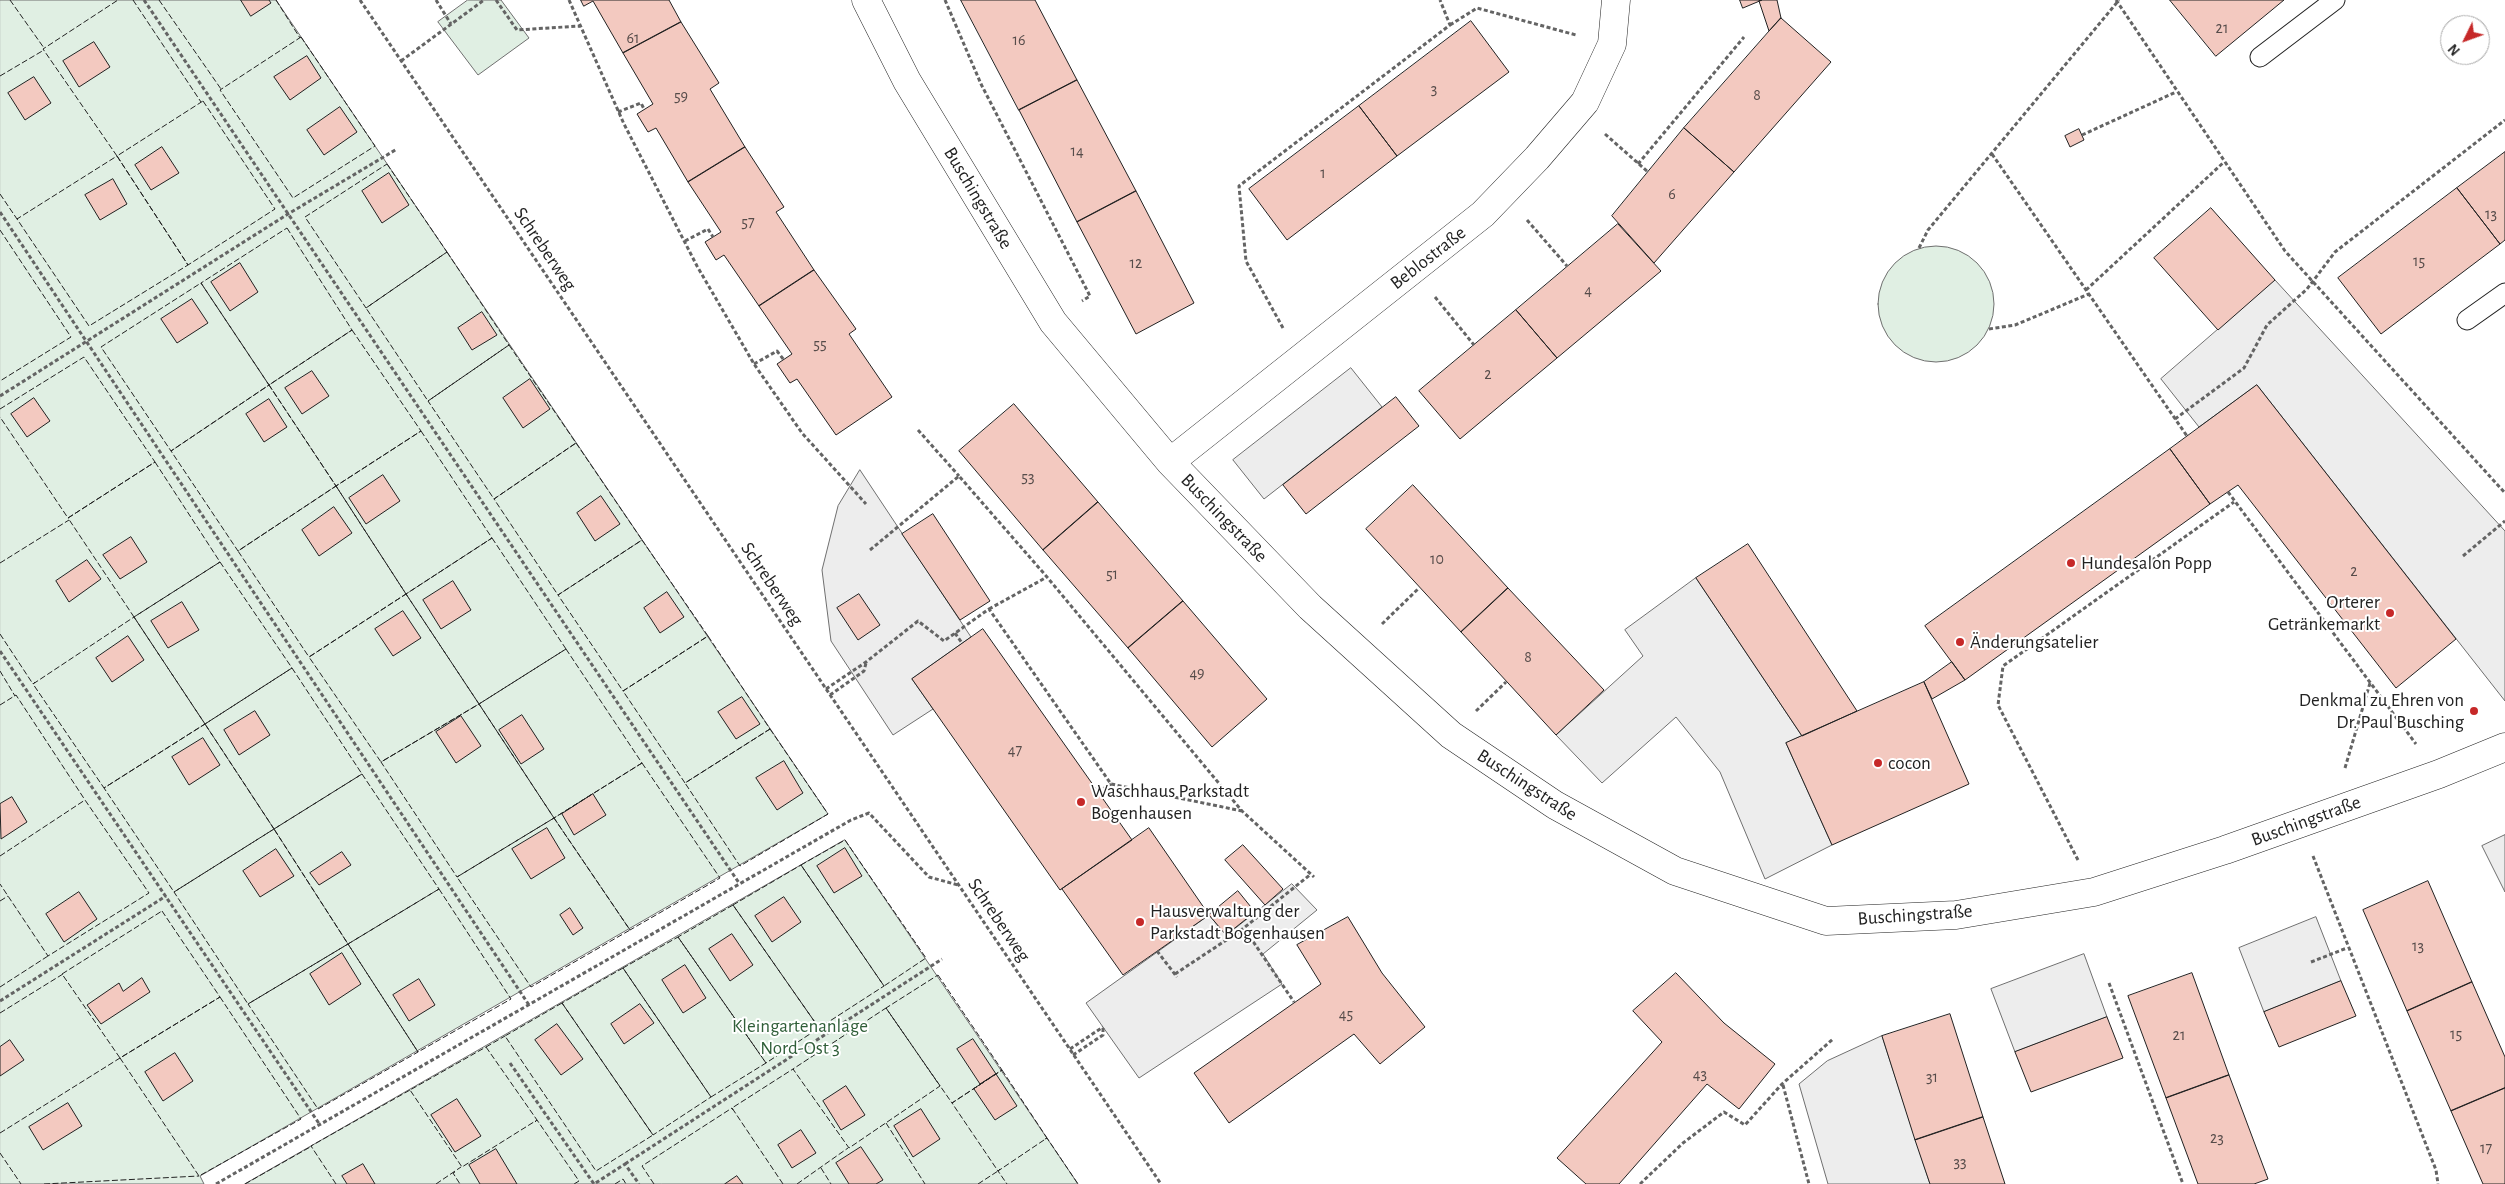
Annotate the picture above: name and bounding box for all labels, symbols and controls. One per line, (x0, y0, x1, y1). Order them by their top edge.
north arrow (2440, 15, 2490, 65)
house number: 21 (2216, 18, 2228, 38)
house number: 61 (626, 28, 640, 48)
house number: 16 (1012, 30, 1026, 50)
text: N (2446, 41, 2463, 58)
house number: 3 (1431, 79, 1437, 99)
house number: 8 (1753, 85, 1761, 105)
house number: 59 (674, 86, 688, 106)
house number: 14 (1070, 141, 1084, 161)
street label: Buschingstraße (939, 143, 1017, 253)
house number: 1 (1320, 163, 1326, 183)
house number: 6 (1668, 184, 1676, 204)
street label: Schreberweg (509, 203, 581, 295)
house number: 13 (2485, 204, 2497, 224)
house number: 57 (741, 212, 755, 232)
street label: Beblostraße (1386, 221, 1470, 295)
house number: 15 (2413, 251, 2425, 271)
house number: 12 (1130, 253, 1142, 273)
house number: 4 (1584, 280, 1592, 300)
house number: 55 (813, 334, 827, 354)
house number: 2 (1484, 364, 1492, 384)
house number: 53 (1021, 467, 1035, 487)
street label: Buschingstraße (1176, 469, 1272, 567)
street label: Schreberweg (736, 538, 808, 630)
house number: 10 (1430, 549, 1444, 569)
place label: Hundesalon Popp (2081, 552, 2212, 574)
marker: Hundesalon Popp (2065, 557, 2077, 569)
house number: 2 (2350, 561, 2358, 581)
house number: 51 (1106, 564, 1118, 584)
place label: Orterer Getränkemarkt (2268, 591, 2380, 635)
marker: Orterer Getränkemarkt (2384, 607, 2396, 619)
place label: Änderungsatelier (1970, 631, 2098, 653)
marker: Änderungsatelier (1954, 636, 1966, 648)
house number: 8 (1524, 647, 1532, 667)
house number: 49 (1189, 663, 1205, 683)
place label: Denkmal zu Ehren von Dr. Paul Busching (2299, 689, 2464, 733)
marker: Denkmal zu Ehren von Dr. Paul Busching (2468, 705, 2480, 717)
house number: 47 (1008, 740, 1022, 760)
street label: Buschingstraße (1473, 744, 1581, 826)
place label: cocon (1888, 752, 1931, 774)
marker: cocon (1872, 757, 1884, 769)
place label: Waschhaus Parkstadt Bogenhausen (1091, 780, 1249, 824)
street label: Buschingstraße (2248, 791, 2364, 851)
marker: Waschhaus Parkstadt Bogenhausen (1075, 796, 1087, 808)
street label: Schreberweg (963, 874, 1035, 966)
place label: Hausverwaltung der Parkstadt Bogenhausen (1150, 900, 1325, 944)
street label: Buschingstraße (1857, 900, 1973, 930)
marker: Hausverwaltung der Parkstadt Bogenhausen (1134, 916, 1146, 928)
house number: 13 (2412, 936, 2424, 956)
house number: 45 (1339, 1004, 1353, 1024)
park label: Kleingartenanlage Nord-Ost 3 (732, 1015, 868, 1059)
house number: 15 (2450, 1024, 2462, 1044)
house number: 21 (2173, 1025, 2185, 1045)
house number: 43 (1693, 1064, 1707, 1084)
house number: 31 (1926, 1067, 1938, 1087)
house number: 23 (2210, 1128, 2224, 1148)
house number: 17 (2480, 1138, 2492, 1158)
house number: 33 (1953, 1152, 1967, 1172)

